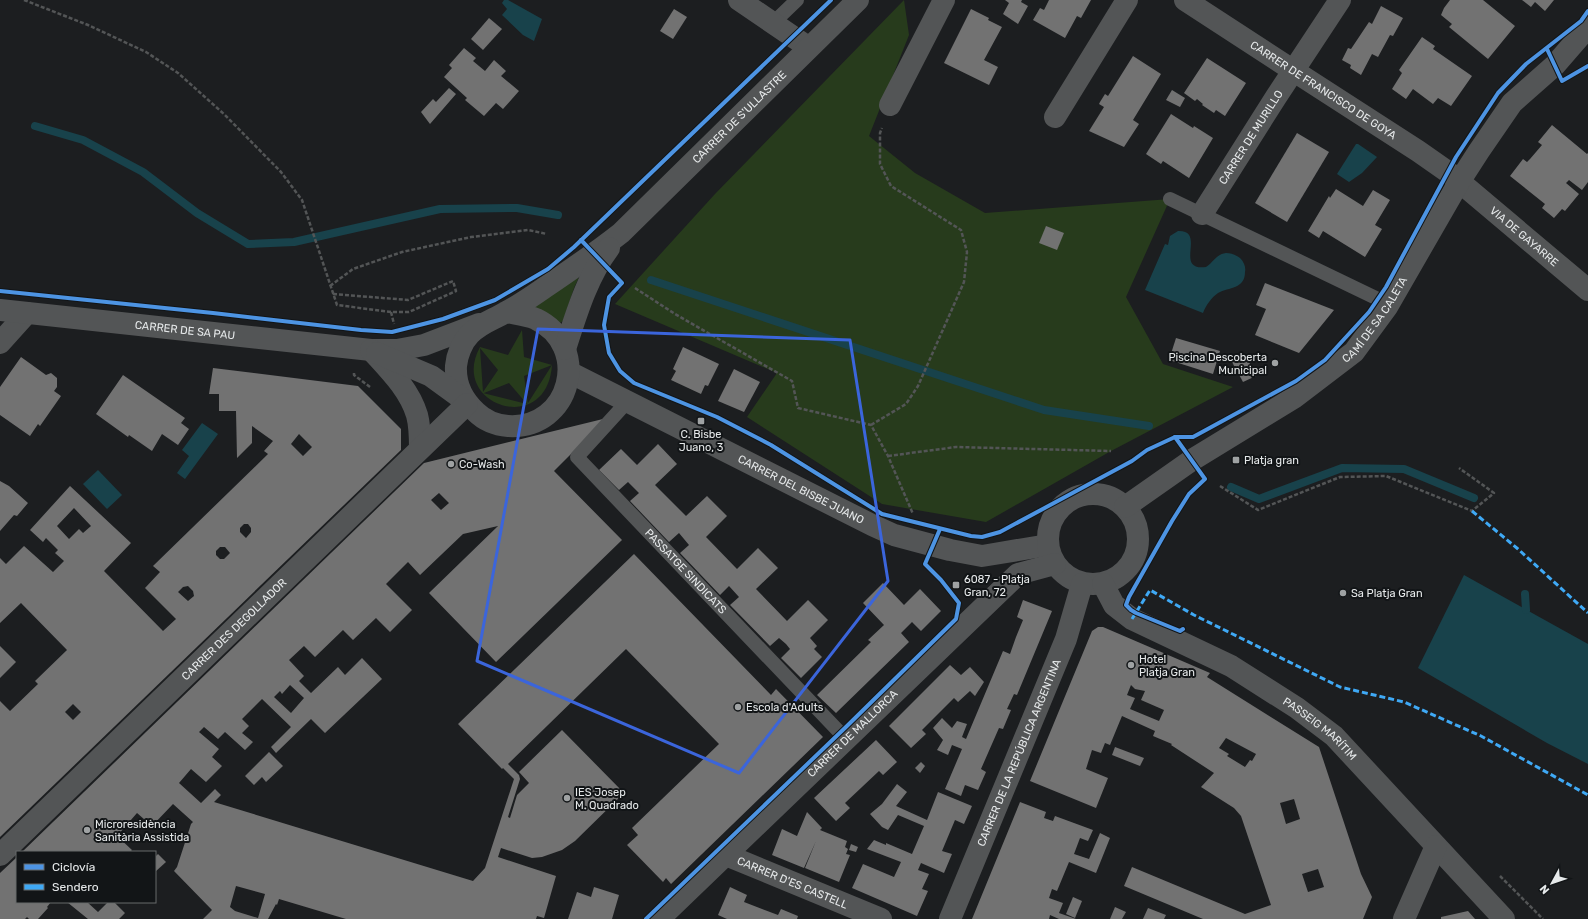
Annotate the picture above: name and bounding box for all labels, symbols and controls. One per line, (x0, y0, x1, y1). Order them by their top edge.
street label: CARRER DE FRANCISCO DE GOYA (1248, 38, 1399, 143)
street label: CARRER DE S'ULLASTRE (690, 68, 789, 166)
street label: CARRER DE MURILLO (1216, 88, 1286, 187)
street label: VIA DE GAYARRE (1487, 204, 1561, 269)
street label: CAMÍ DE SA CALETA (1340, 274, 1410, 366)
street label: CARRER DE SA PAU (134, 319, 236, 342)
place label: Piscina Descoberta Municipal (1169, 351, 1267, 377)
marker: Piscina Descoberta Municipal (1270, 358, 1280, 368)
marker: C. Bisbe Juano, 3 (696, 416, 706, 426)
place label: C. Bisbe Juano, 3 (679, 428, 724, 454)
street label: CARRER DEL BISBE JUANO (736, 452, 866, 527)
place label: Platja gran (1244, 454, 1299, 467)
marker: Platja gran (1231, 455, 1241, 465)
place label: Co-Wash (459, 458, 505, 471)
marker: Co-Wash (446, 459, 456, 469)
street label: PASSATGE SINDICATS (642, 526, 729, 617)
place label: 6087 - Platja Gran, 72 (964, 573, 1030, 599)
street label: CARRER DES DEGOLLADOR (179, 576, 289, 683)
marker: 6087 - Platja Gran, 72 (951, 580, 961, 590)
place label: Sa Platja Gran (1351, 587, 1423, 600)
marker: Sa Platja Gran (1338, 588, 1348, 598)
place label: Hotel Platja Gran (1139, 653, 1195, 679)
street label: CARRER DE LA REPÚBLICA ARGENTINA (975, 657, 1064, 848)
marker: Hotel Platja Gran (1126, 660, 1136, 670)
street label: CARRER DE MALLORCA (805, 687, 901, 780)
street label: PASSEIG MARÍTIM (1280, 695, 1359, 763)
place label: Escola d'Adults (746, 701, 824, 714)
marker: Escola d'Adults (733, 702, 743, 712)
place label: IES Josep M. Quadrado (575, 786, 639, 812)
marker: IES Josep M. Quadrado (562, 793, 572, 803)
place label: Microresidència Sanitària Assistida (95, 818, 189, 844)
marker: Microresidència Sanitària Assistida (82, 825, 92, 835)
legend (16, 851, 156, 903)
street label: CARRER D'ES CASTELL (735, 854, 850, 912)
text: Ciclovía (52, 860, 95, 874)
north arrow (1532, 863, 1572, 903)
text: Sendero (52, 880, 99, 894)
text: N (1537, 882, 1552, 896)

